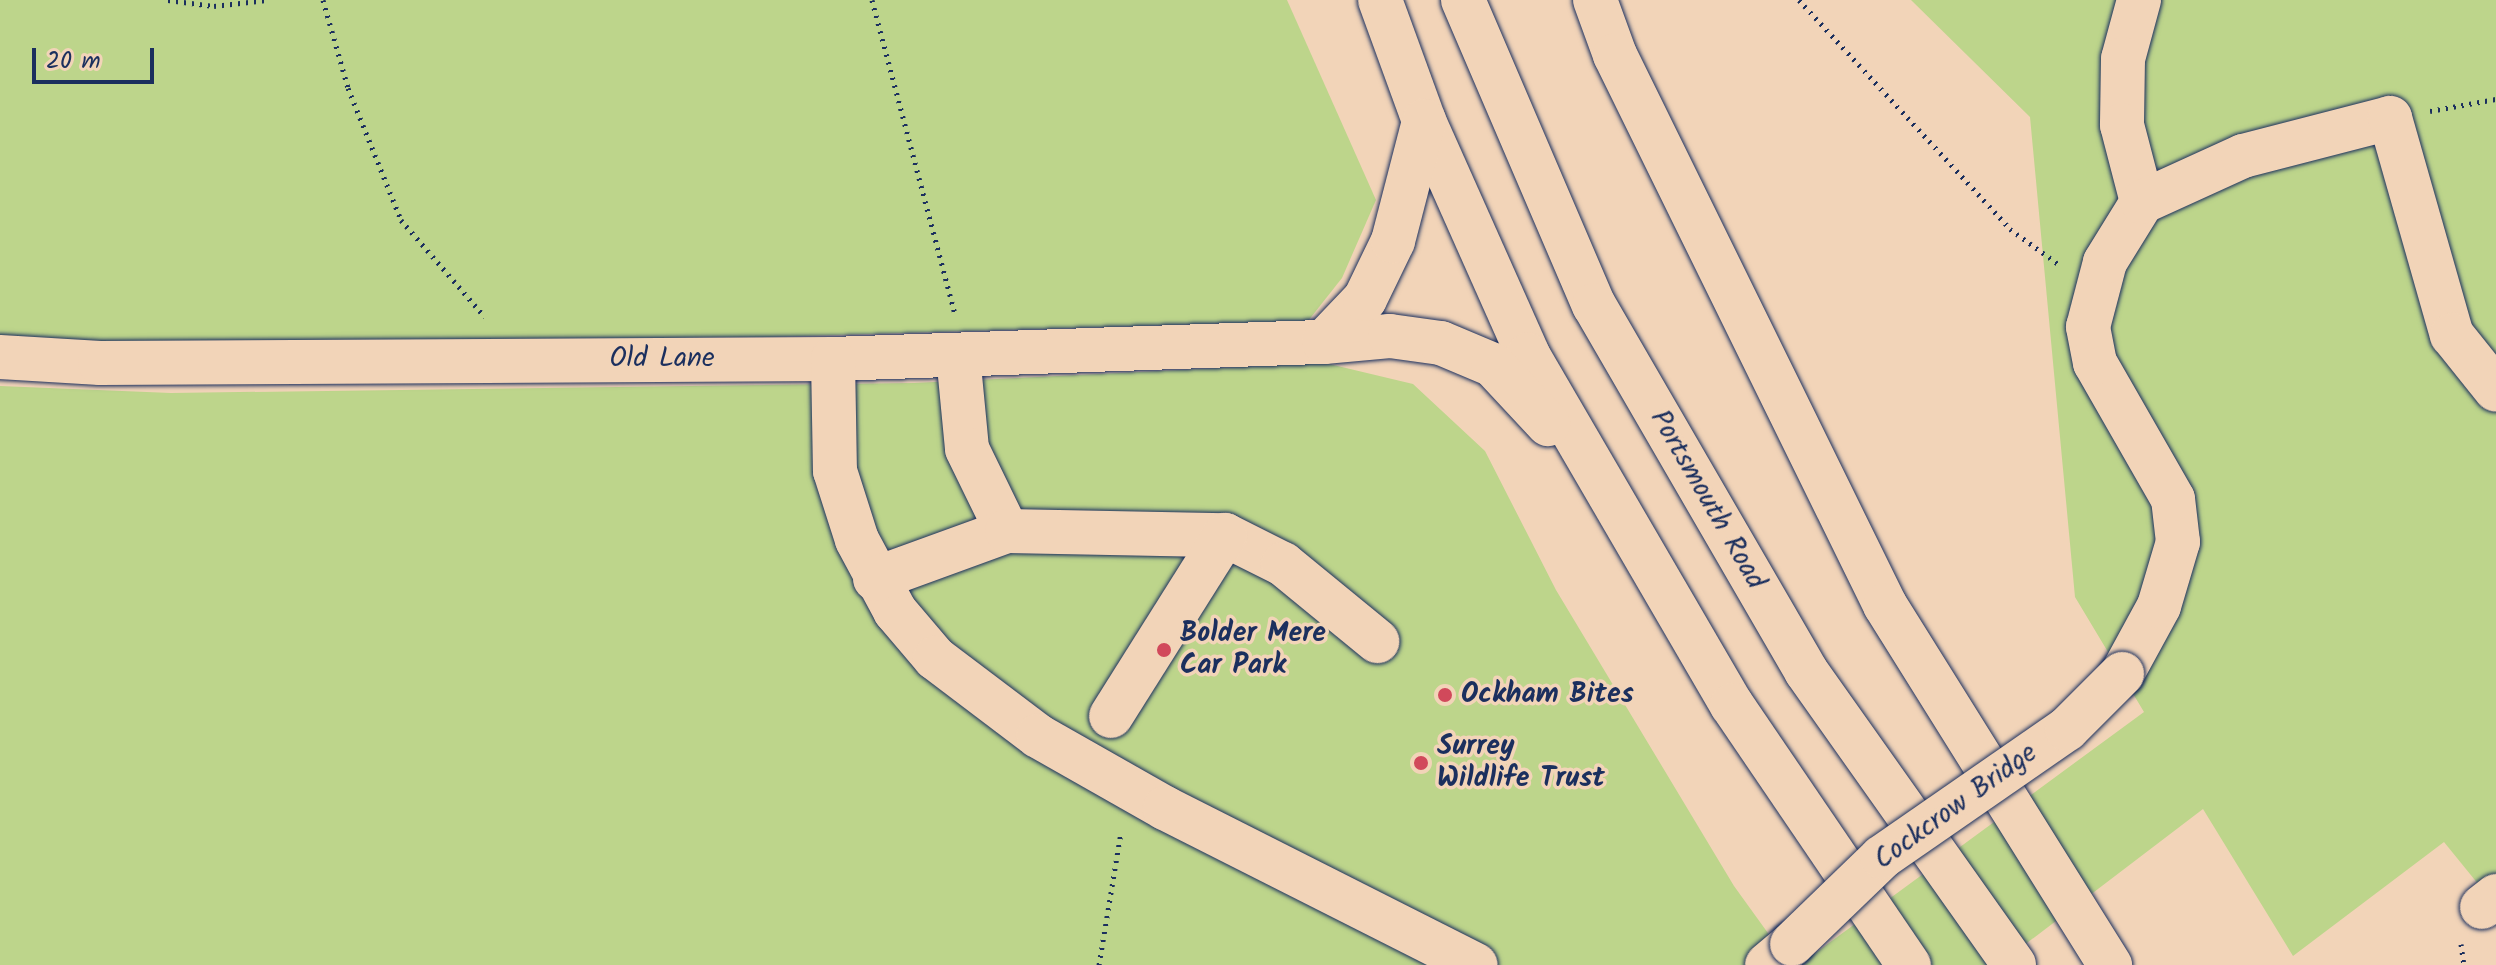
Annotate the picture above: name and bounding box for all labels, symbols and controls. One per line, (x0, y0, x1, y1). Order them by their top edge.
scale bar (36, 32, 158, 82)
text: 20 m (46, 42, 101, 81)
street label: Old Lane (609, 342, 715, 376)
street label: Portsmouth Road (1642, 404, 1772, 596)
place label: Bolder Mere Car Park (1180, 617, 1326, 683)
marker: Bolder Mere Car Park (1155, 641, 1173, 659)
place label: Ockham Bites (1461, 678, 1634, 712)
marker: Ockham Bites (1436, 686, 1454, 704)
place label: Surrey Wildlife Trust (1437, 730, 1605, 796)
street label: Cockcrow Bridge (1868, 737, 2044, 877)
marker: Surrey Wildlife Trust (1412, 754, 1430, 772)

